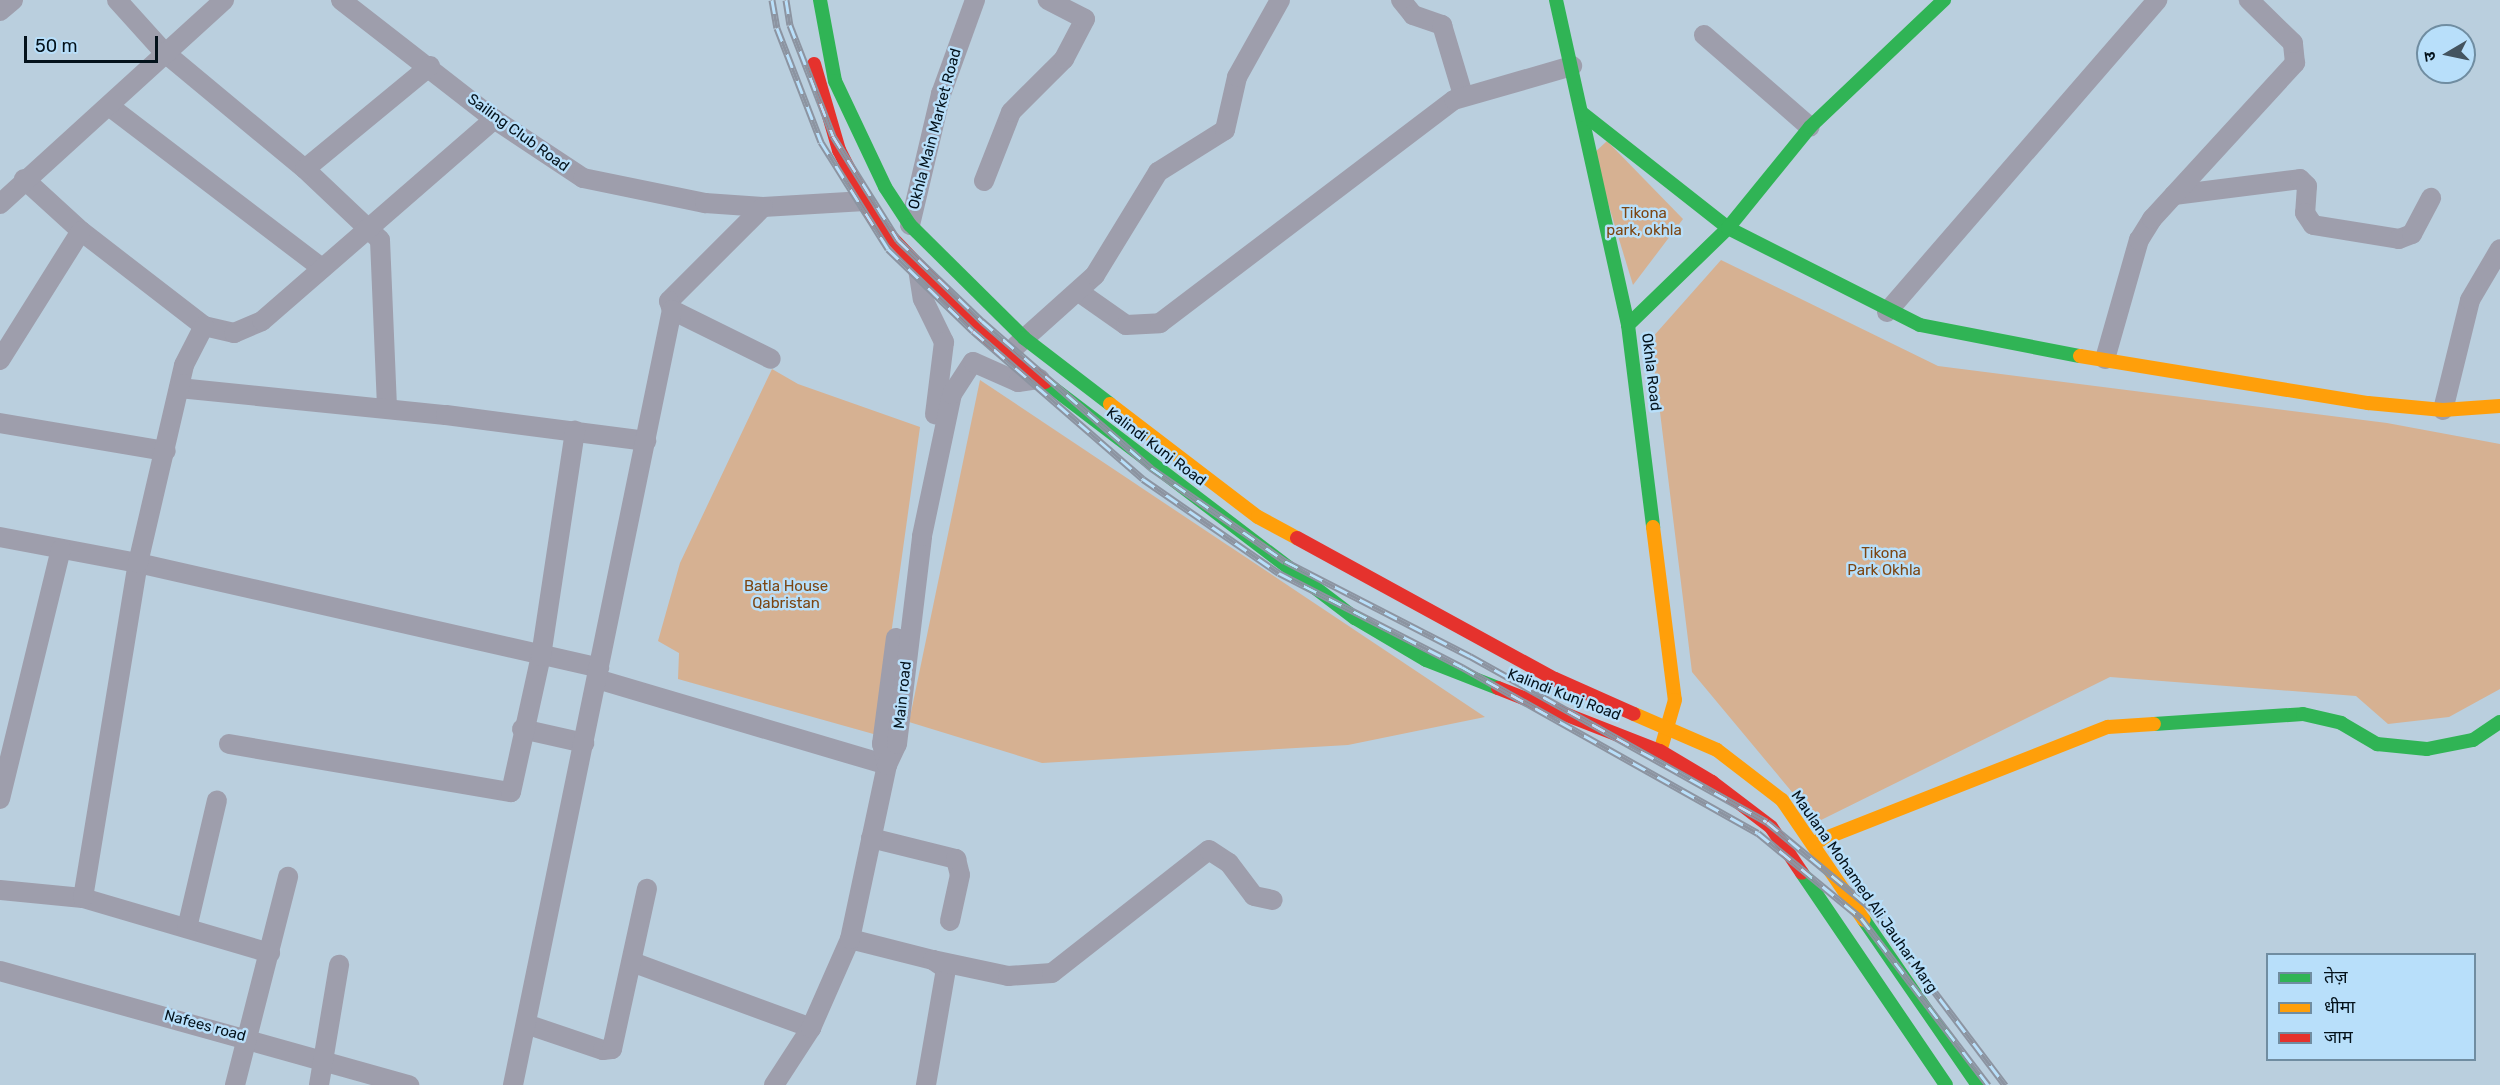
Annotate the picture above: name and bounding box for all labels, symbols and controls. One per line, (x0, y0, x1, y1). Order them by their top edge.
scale bar (27, 24, 160, 62)
north arrow (2416, 24, 2476, 84)
text: 50 m (35, 35, 78, 57)
street label: Okhla Main Market Road (905, 47, 965, 211)
text: उ (2420, 50, 2440, 63)
street label: Sailing Club Road (464, 90, 572, 176)
park label: Tikona park, okhla (1606, 204, 1682, 239)
street label: Okhla Road (1637, 332, 1665, 412)
street label: Kalindi Kunj Road (1103, 404, 1209, 490)
park label: Tikona Park Okhla (1847, 544, 1921, 579)
park label: Batla House Qabristan (744, 577, 828, 612)
street label: Main road (890, 660, 916, 730)
street label: Kalindi Kunj Road (1505, 665, 1623, 725)
street label: Maulana Mohamed Ali Jauhar Marg (1787, 787, 1941, 997)
legend (2266, 953, 2476, 1061)
text: तेज़ (2324, 966, 2348, 988)
text: धीमा (2324, 996, 2355, 1018)
street label: Nafees road (162, 1006, 248, 1046)
text: जाम (2324, 1026, 2353, 1048)

